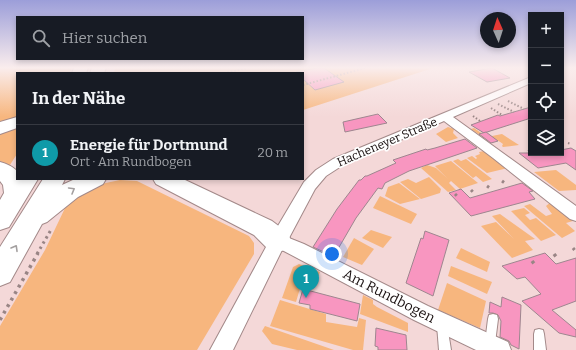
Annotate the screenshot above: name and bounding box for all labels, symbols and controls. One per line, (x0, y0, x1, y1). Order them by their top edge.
north arrow (480, 12, 516, 48)
map controls (528, 12, 564, 156)
button: + (528, 12, 564, 48)
search box (16, 16, 304, 60)
icon: search (30, 27, 52, 49)
text: Hier suchen (62, 29, 147, 47)
button: − (528, 48, 564, 84)
button: locate (528, 84, 564, 120)
text: In der Nähe (32, 88, 125, 109)
street label: Hacheneyer Straße (335, 115, 439, 169)
button: layers (528, 120, 564, 156)
text: Energie für Dortmund (70, 136, 228, 154)
text: 1 (42, 145, 48, 160)
text: 20 m (258, 145, 288, 160)
text: Ort · Am Rundbogen (70, 154, 192, 169)
one-way arrow (68, 188, 75, 195)
your location (322, 244, 342, 264)
one-way arrow (11, 245, 18, 252)
pin: 1 (293, 265, 319, 298)
street label: Am Rundbogen (340, 266, 438, 327)

